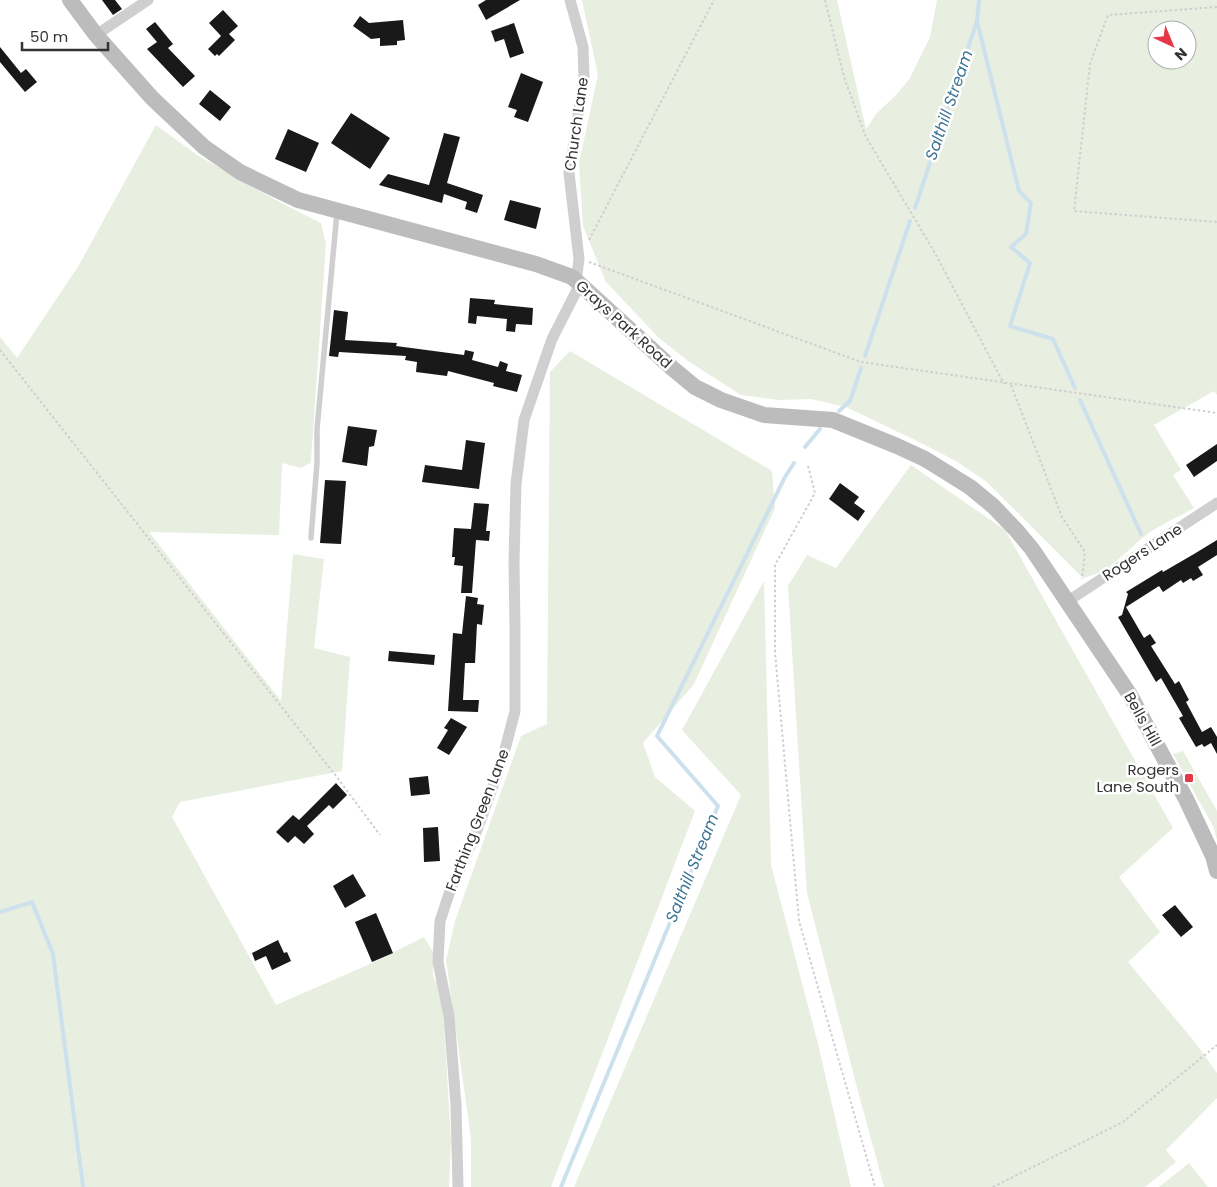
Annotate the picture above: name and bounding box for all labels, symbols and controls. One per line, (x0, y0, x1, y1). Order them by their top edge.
scale bar (22, 20, 109, 52)
north arrow (1147, 20, 1197, 70)
text: 50 m (30, 26, 68, 47)
text: N (1170, 44, 1192, 65)
water label: Salthill Stream (919, 47, 979, 163)
street label: Church Lane (559, 76, 593, 172)
street label: Grays Park Road (571, 275, 677, 373)
street label: Rogers Lane (1098, 518, 1186, 586)
street label: Bells Hill (1119, 688, 1167, 750)
street label: Farthing Green Lane (440, 746, 514, 894)
place label: Rogers Lane South (1096, 759, 1179, 797)
marker: Rogers Lane South (1183, 772, 1195, 784)
water label: Salthill Stream (660, 810, 724, 926)

